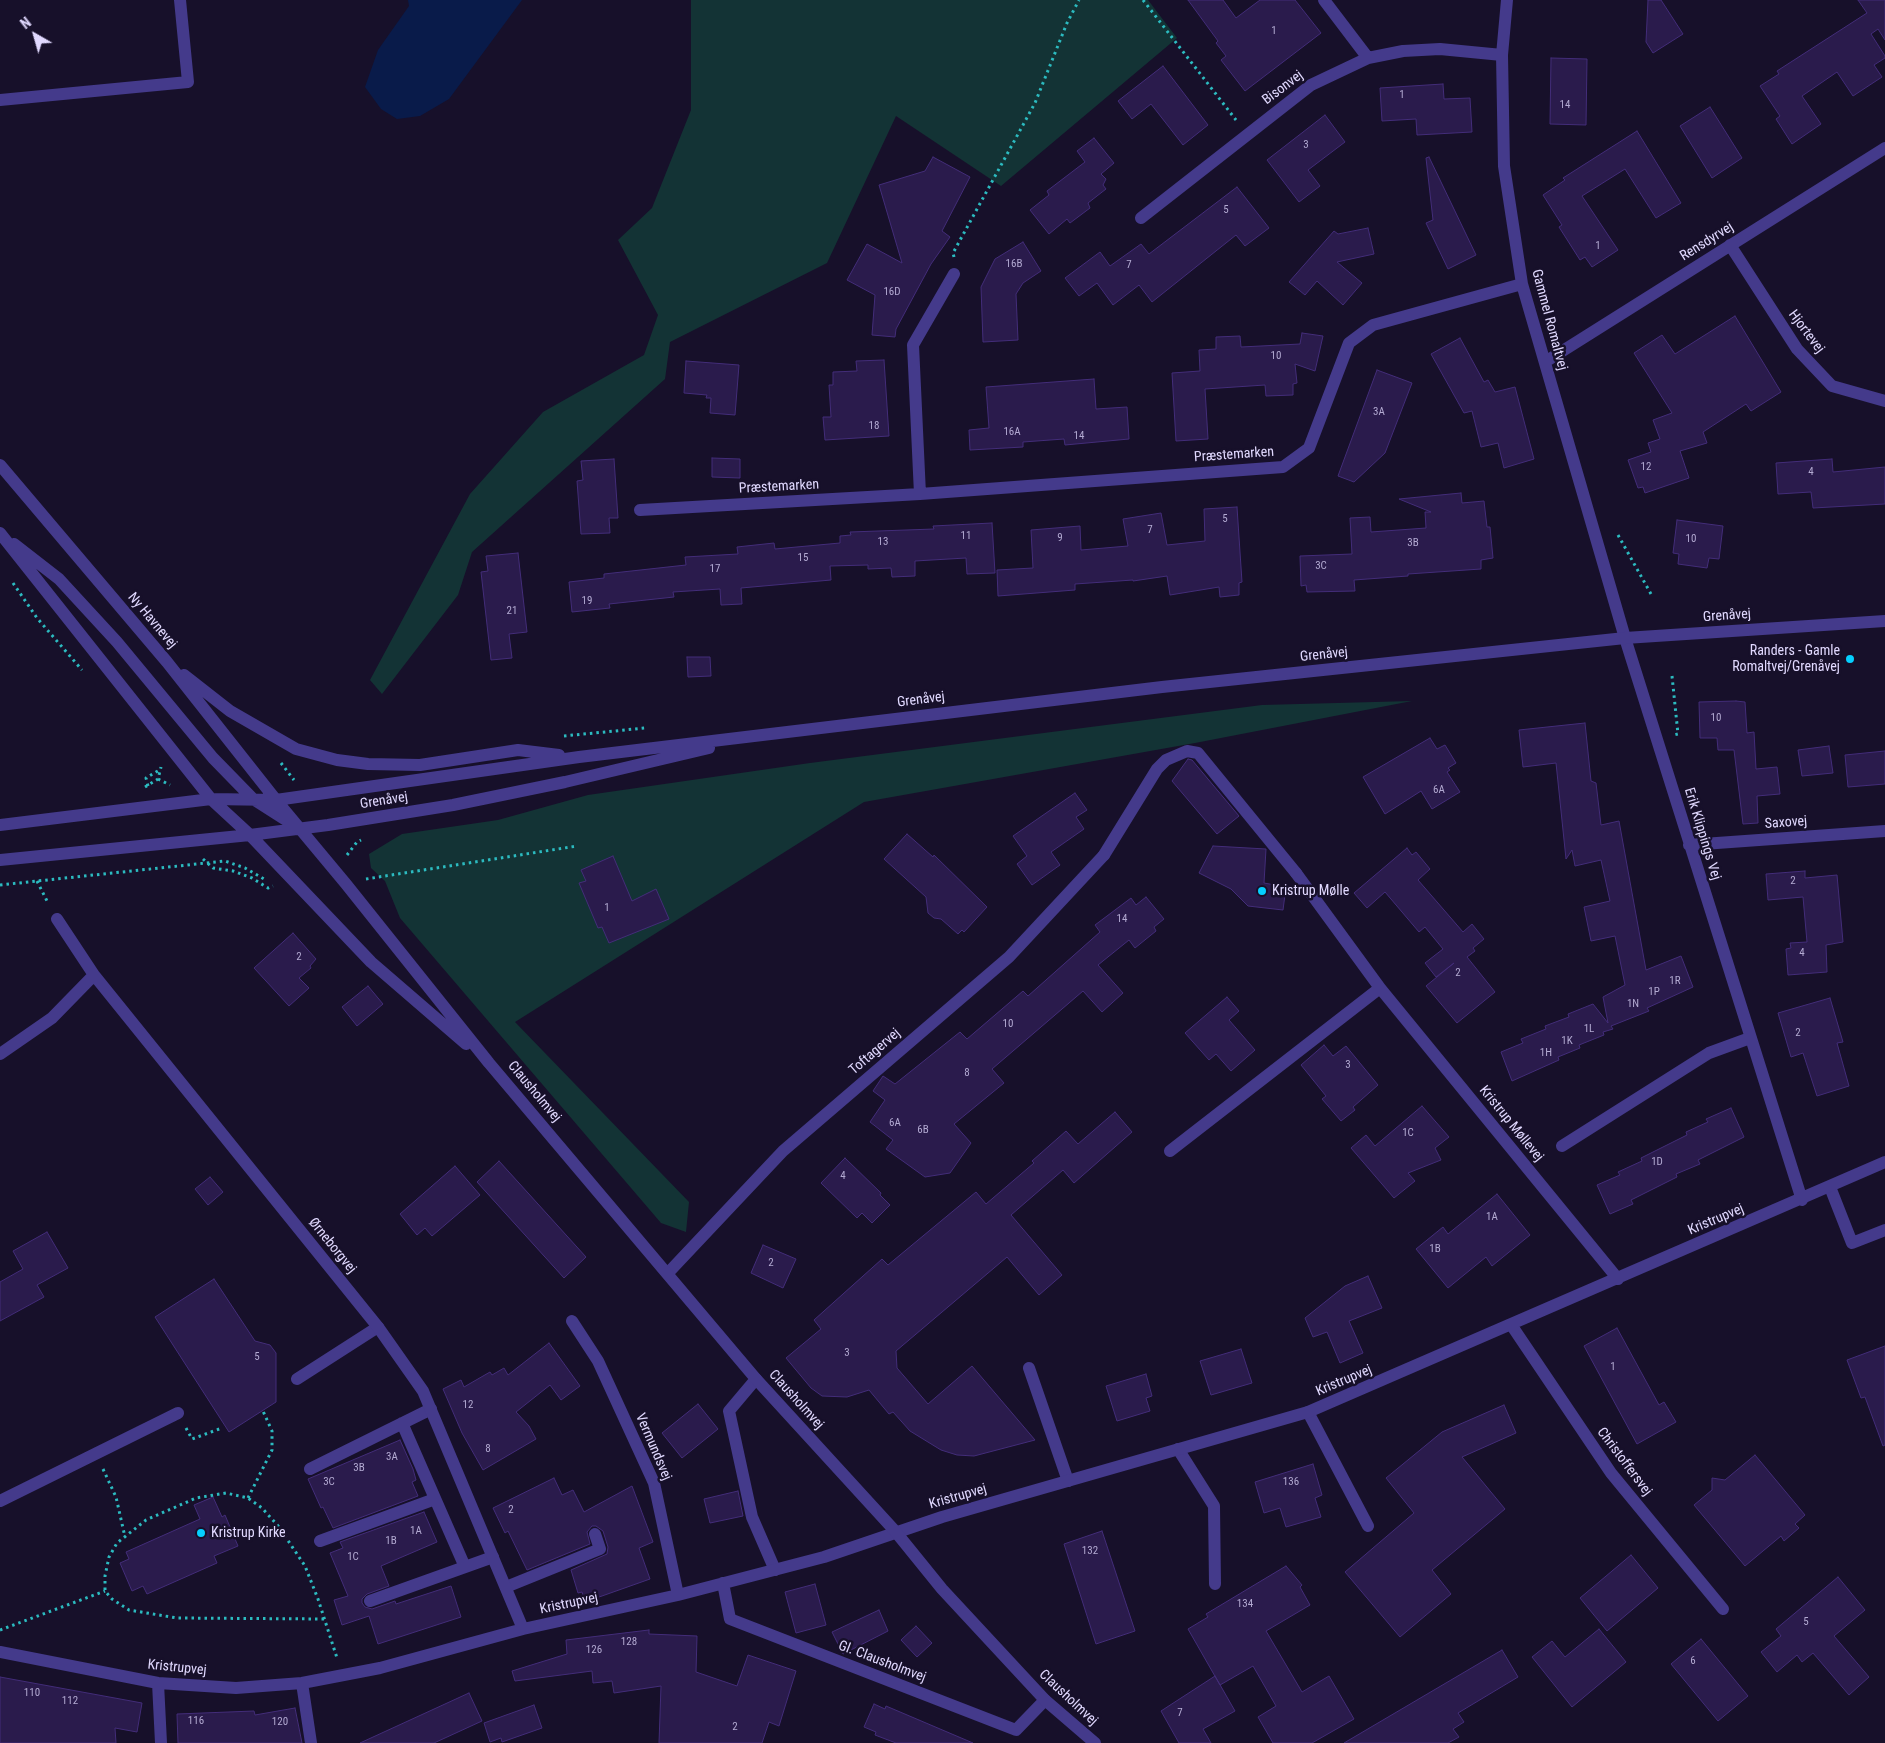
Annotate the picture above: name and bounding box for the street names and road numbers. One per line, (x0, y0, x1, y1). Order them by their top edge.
street label: Bisonvej (1259, 67, 1307, 109)
street label: Rensdyrvej (1677, 219, 1737, 265)
street label: Gammel Romaltvej (1527, 268, 1571, 372)
street label: Hjortevej (1784, 307, 1828, 357)
street label: Præstemarken (1193, 444, 1275, 466)
street label: Præstemarken (738, 477, 820, 497)
street label: Ny Havnevej (124, 590, 180, 652)
street label: Grenåvej (1702, 606, 1752, 626)
street label: Grenåvej (1299, 644, 1349, 666)
street label: Grenåvej (896, 689, 946, 711)
street label: Erik Klippings Vej (1680, 786, 1724, 882)
street label: Grenåvej (359, 789, 409, 813)
street label: Saxovej (1764, 813, 1808, 833)
street label: Toftagervej (846, 1025, 904, 1079)
street label: Clausholmvej (504, 1058, 564, 1126)
street label: Kristrup Møllevej (1475, 1083, 1547, 1165)
street label: Kristrupvej (1686, 1201, 1746, 1239)
street label: Ørneborgvej (305, 1215, 359, 1277)
street label: Kristrupvej (1314, 1362, 1374, 1400)
street label: Clausholmvej (765, 1367, 827, 1433)
street label: Vermundsvej (631, 1411, 675, 1483)
street label: Christoffersvej (1593, 1425, 1655, 1499)
street label: Kristrupvej (927, 1481, 989, 1513)
street label: Kristrupvej (538, 1590, 600, 1618)
street label: Gl. Clausholmvej (836, 1638, 928, 1686)
street label: Kristrupvej (147, 1657, 207, 1679)
street label: Clausholmvej (1035, 1667, 1101, 1729)

